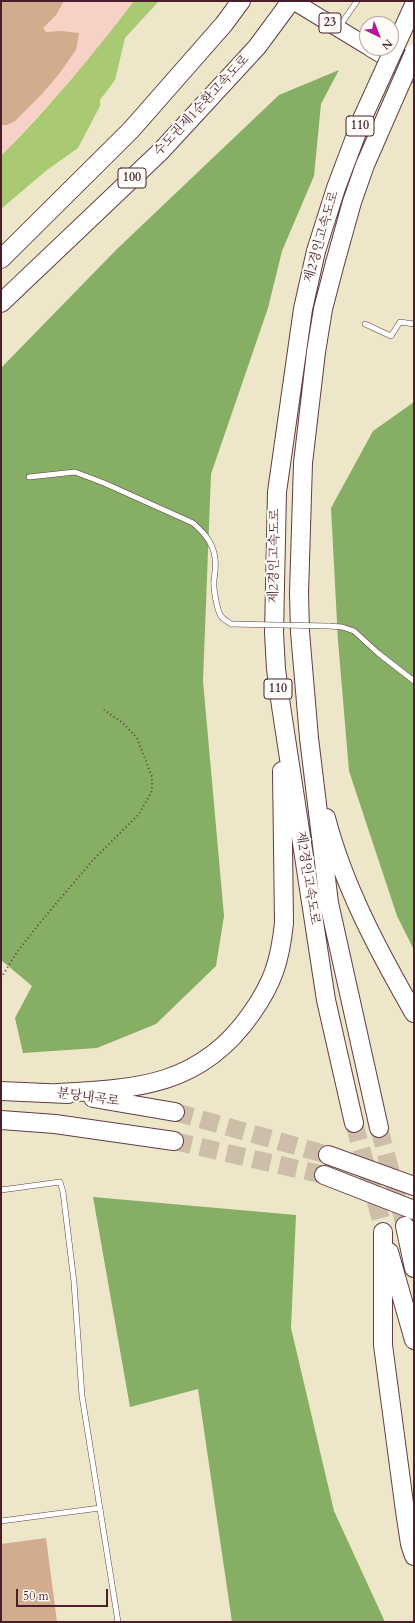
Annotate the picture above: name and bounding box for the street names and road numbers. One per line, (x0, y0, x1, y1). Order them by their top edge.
road number: 23 (319, 13, 341, 33)
street label: 수도권제1순환고속도로 (151, 52, 253, 160)
road number: 110 (346, 116, 374, 136)
road number: 100 (118, 168, 146, 188)
street label: 제2경인고속도로 (301, 189, 343, 285)
street label: 제2경인고속도로 (266, 509, 284, 603)
road number: 110 (264, 679, 292, 699)
street label: 제2경인고속도로 (292, 830, 322, 926)
street label: 분당내곡로 (56, 1086, 120, 1110)

